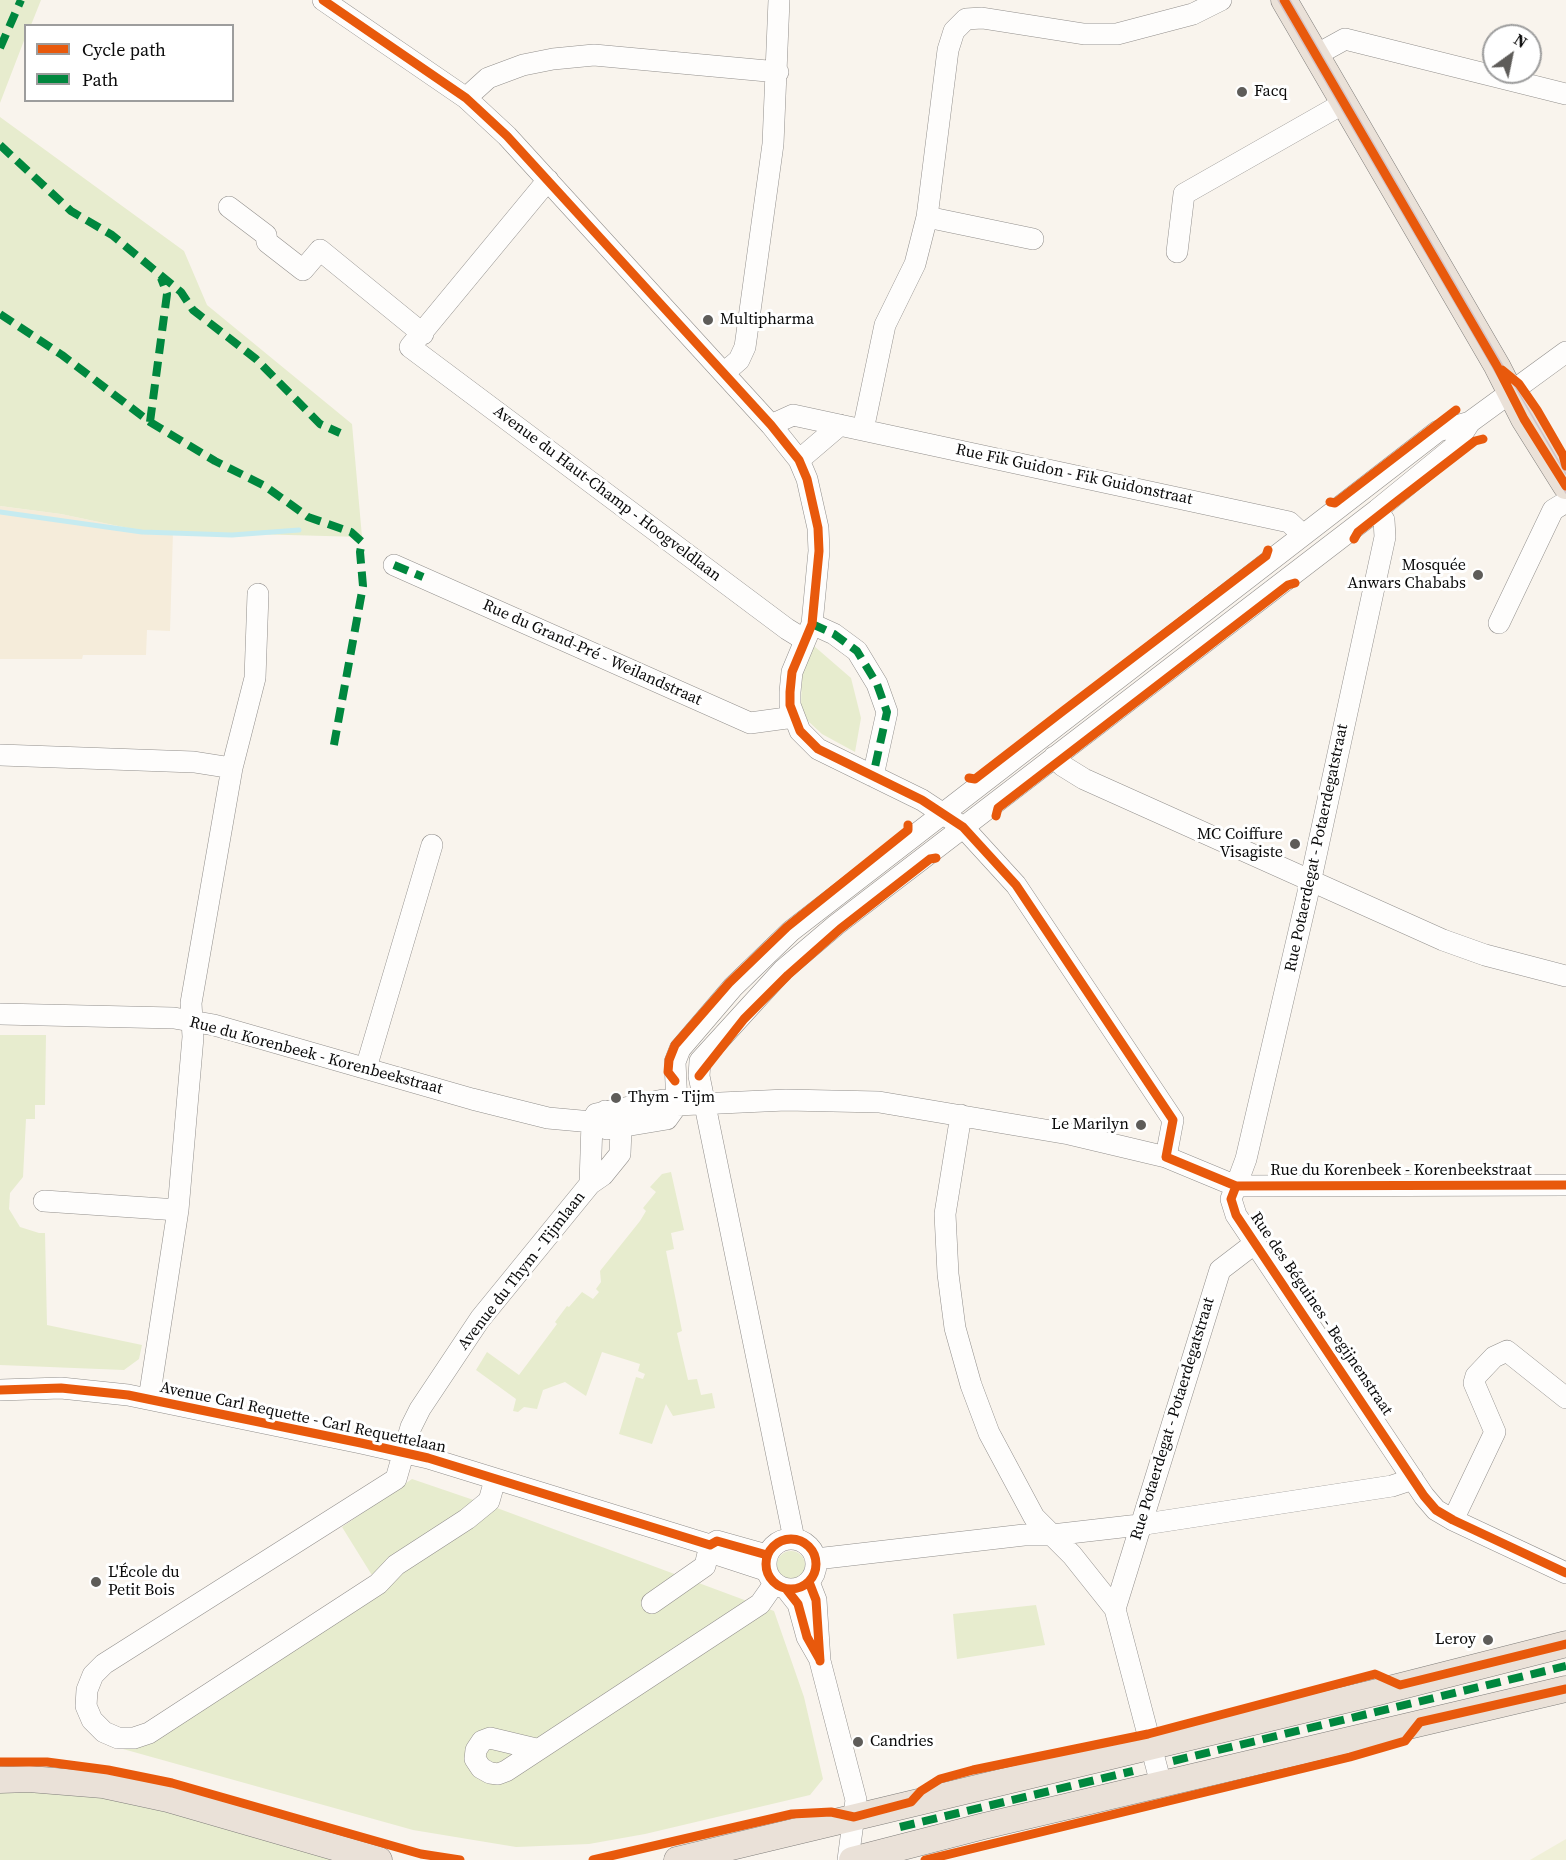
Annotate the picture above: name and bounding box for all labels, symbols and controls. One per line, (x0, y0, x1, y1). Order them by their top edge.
legend (24, 24, 234, 102)
north arrow (1482, 24, 1542, 84)
text: N (1510, 28, 1532, 53)
text: Cycle path (82, 37, 166, 62)
text: Path (82, 67, 118, 92)
place label: Facq (1254, 82, 1287, 102)
marker: Facq (1235, 85, 1249, 99)
place label: Multipharma (720, 310, 814, 330)
marker: Multipharma (701, 313, 715, 327)
street label: Avenue du Haut-Champ - Hoogveldlaan (489, 402, 725, 586)
street label: Rue Fik Guidon - Fik Guidonstraat (954, 440, 1194, 510)
place label: Mosquée Anwars Chababs (1347, 556, 1466, 594)
marker: Mosquée Anwars Chababs (1471, 568, 1485, 582)
street label: Rue du Grand-Pré - Weilandstraat (479, 596, 705, 710)
street label: Rue Potaerdegat - Potaerdegatstraat (1281, 722, 1353, 974)
place label: MC Coiffure Visagiste (1197, 825, 1283, 863)
marker: MC Coiffure Visagiste (1288, 837, 1302, 851)
street label: Rue du Korenbeek - Korenbeekstraat (187, 1013, 445, 1099)
place label: Thym - Tijm (628, 1088, 715, 1108)
marker: Thym - Tijm (609, 1091, 623, 1105)
place label: Le Marilyn (1051, 1115, 1129, 1135)
marker: Le Marilyn (1134, 1118, 1148, 1132)
street label: Rue du Korenbeek - Korenbeekstraat (1270, 1161, 1532, 1181)
street label: Avenue du Thym - Tijmlaan (454, 1188, 590, 1354)
street label: Rue des Béguines - Begijnenstraat (1246, 1209, 1396, 1419)
street label: Rue Potaerdegat - Potaerdegatstraat (1127, 1295, 1219, 1543)
street label: Avenue Carl Requette - Carl Requettelaan (158, 1378, 448, 1458)
place label: L'École du Petit Bois (108, 1563, 180, 1601)
marker: L'École du Petit Bois (89, 1575, 103, 1589)
place label: Leroy (1435, 1630, 1476, 1650)
marker: Leroy (1481, 1633, 1495, 1647)
place label: Candries (870, 1732, 934, 1752)
marker: Candries (851, 1735, 865, 1749)

